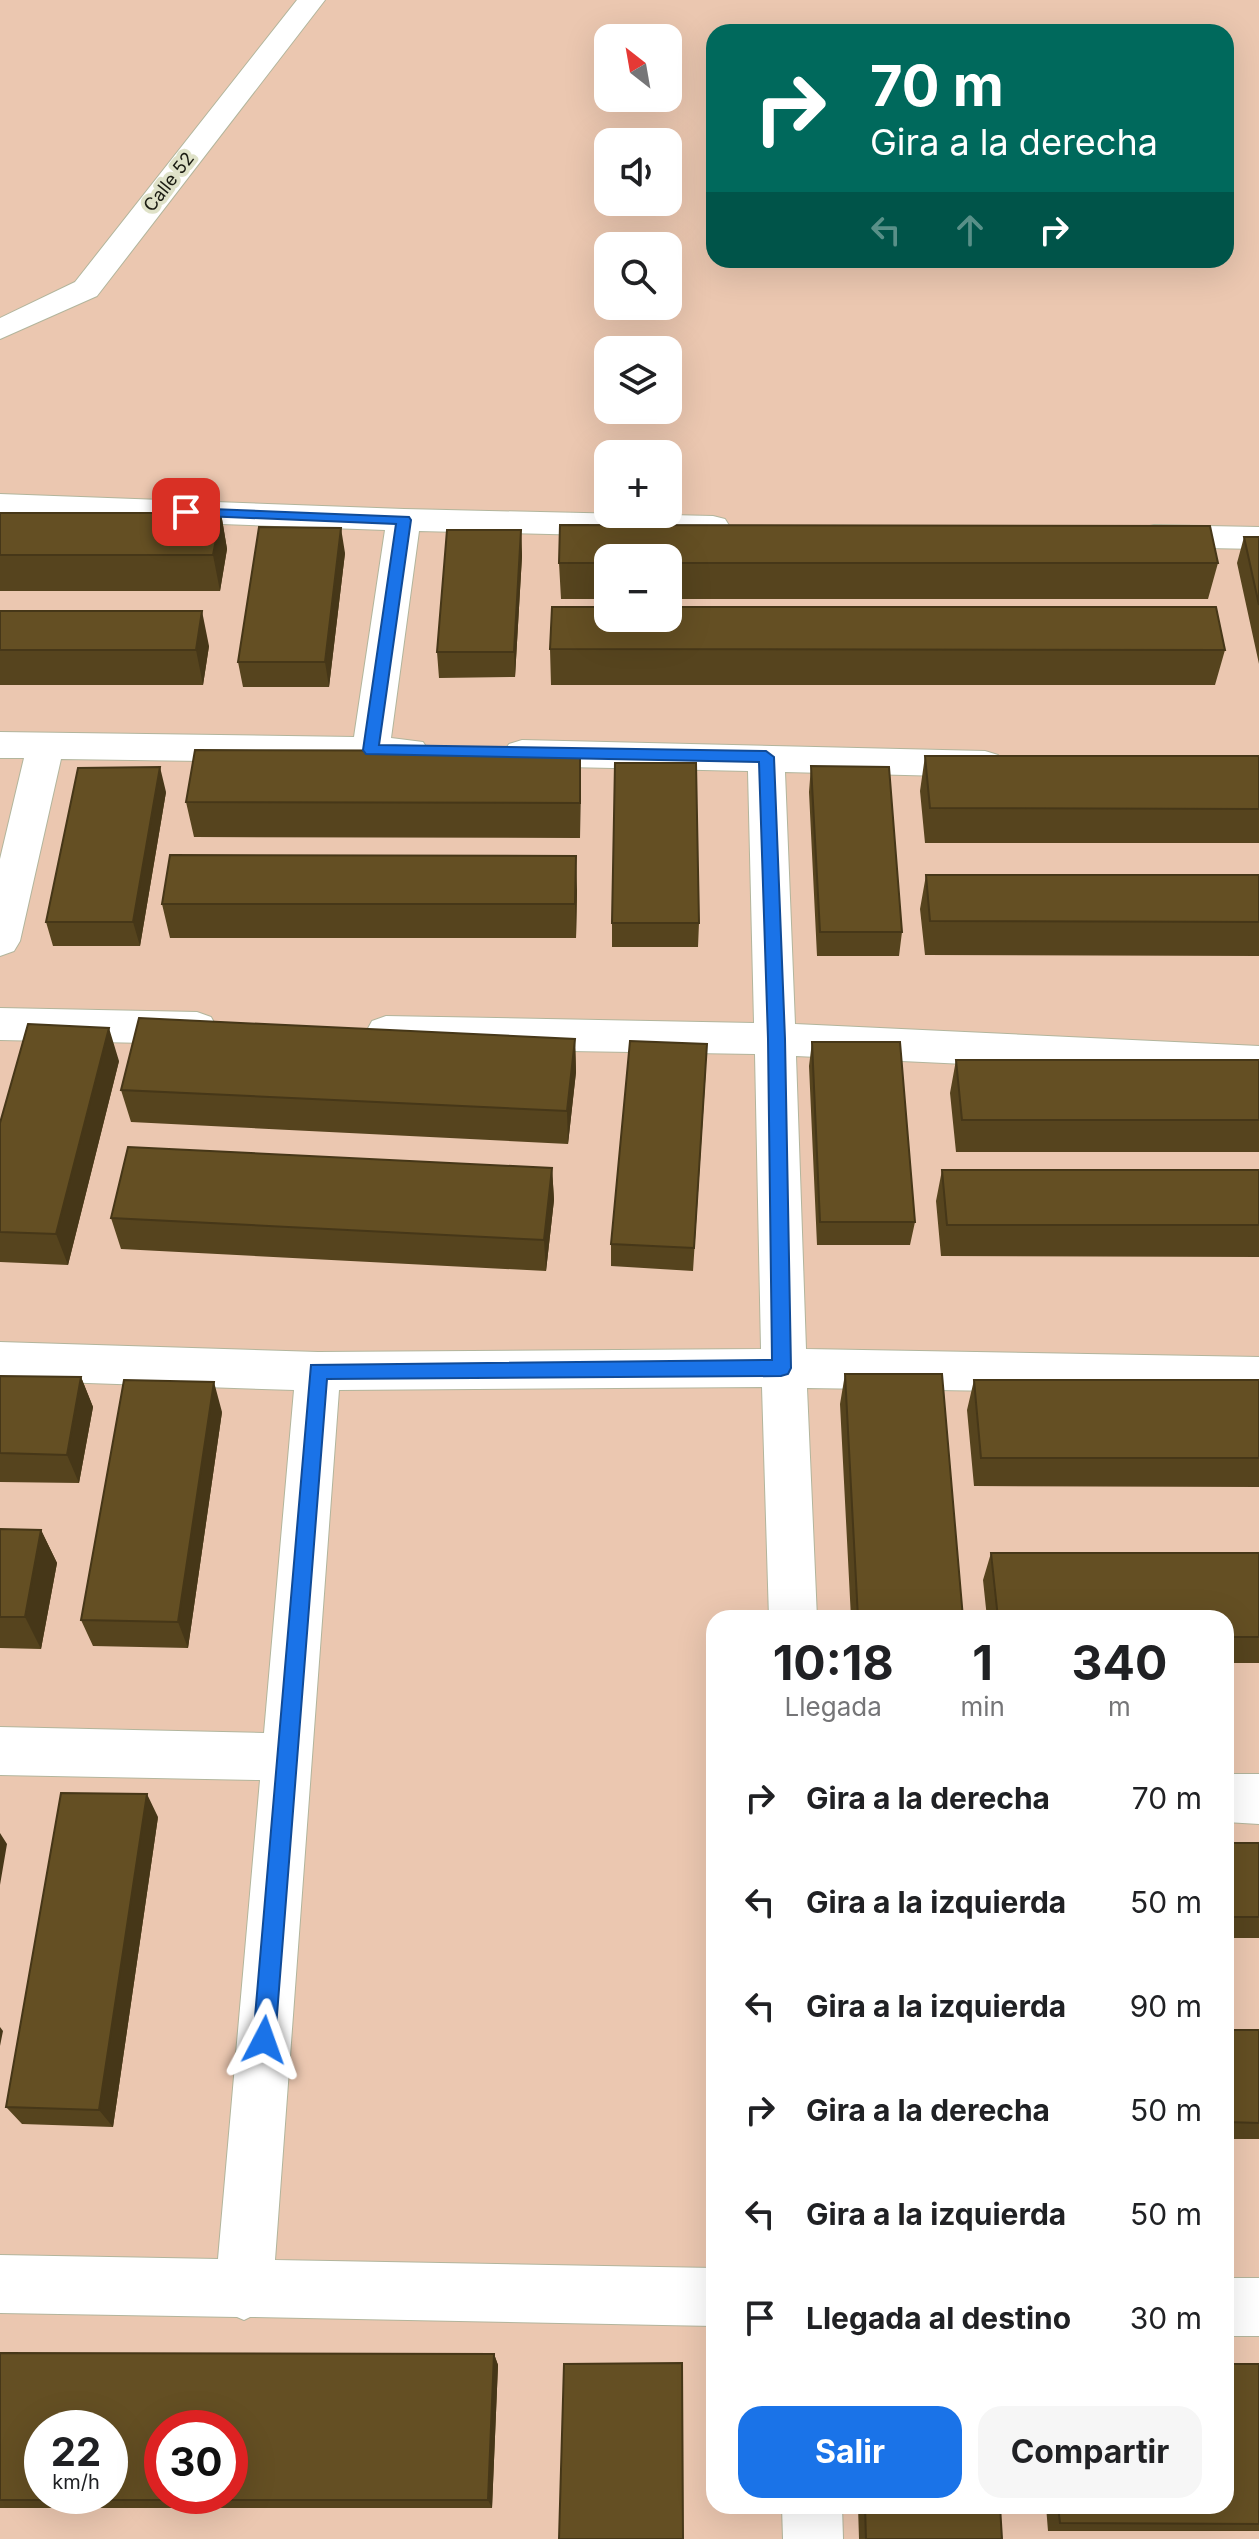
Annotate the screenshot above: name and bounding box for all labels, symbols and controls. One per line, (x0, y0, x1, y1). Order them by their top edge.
north arrow (594, 24, 682, 112)
map controls (594, 24, 682, 632)
text: 70 m (870, 52, 1004, 120)
icon: right (738, 56, 842, 160)
text: Gira a la derecha (870, 120, 1158, 164)
button: sound (594, 128, 682, 216)
street label: Calle 52 (139, 148, 198, 216)
icon: left (864, 208, 908, 252)
icon: ahead (948, 208, 992, 252)
icon: right (1032, 208, 1076, 252)
button: search (594, 232, 682, 320)
button: layers (594, 336, 682, 424)
button: + (594, 440, 682, 528)
pin (152, 478, 220, 546)
icon: arrive (164, 490, 208, 534)
button: − (594, 544, 682, 632)
text: 10:18 (773, 1633, 894, 1692)
text: 1 (972, 1633, 993, 1692)
text: 340 (1071, 1633, 1167, 1692)
text: Llegada (785, 1691, 882, 1722)
text: min (960, 1691, 1005, 1722)
text: m (1108, 1691, 1131, 1722)
icon: right (738, 1776, 782, 1820)
text: Gira a la derecha (806, 1780, 1050, 1816)
text: 70 m (1132, 1780, 1202, 1816)
icon: left (738, 1880, 782, 1924)
text: Gira a la izquierda (806, 1884, 1066, 1920)
text: 50 m (1130, 1884, 1202, 1920)
icon: left (738, 1984, 782, 2028)
text: Gira a la izquierda (806, 1988, 1066, 2024)
text: 90 m (1130, 1988, 1202, 2024)
position arrow (222, 1998, 306, 2082)
icon: right (738, 2088, 782, 2132)
text: Gira a la derecha (806, 2092, 1050, 2128)
text: 50 m (1130, 2092, 1202, 2128)
icon: left (738, 2192, 782, 2236)
text: Gira a la izquierda (806, 2196, 1066, 2232)
text: 50 m (1130, 2196, 1202, 2232)
icon: arrive (738, 2296, 782, 2340)
text: Llegada al destino (806, 2300, 1071, 2336)
text: 30 m (1130, 2300, 1202, 2336)
button: Salir (738, 2406, 962, 2498)
button: Compartir (978, 2406, 1202, 2498)
speed limit sign: 30 (144, 2410, 248, 2514)
text: 22 (51, 2427, 101, 2476)
text: km/h (52, 2470, 100, 2494)

